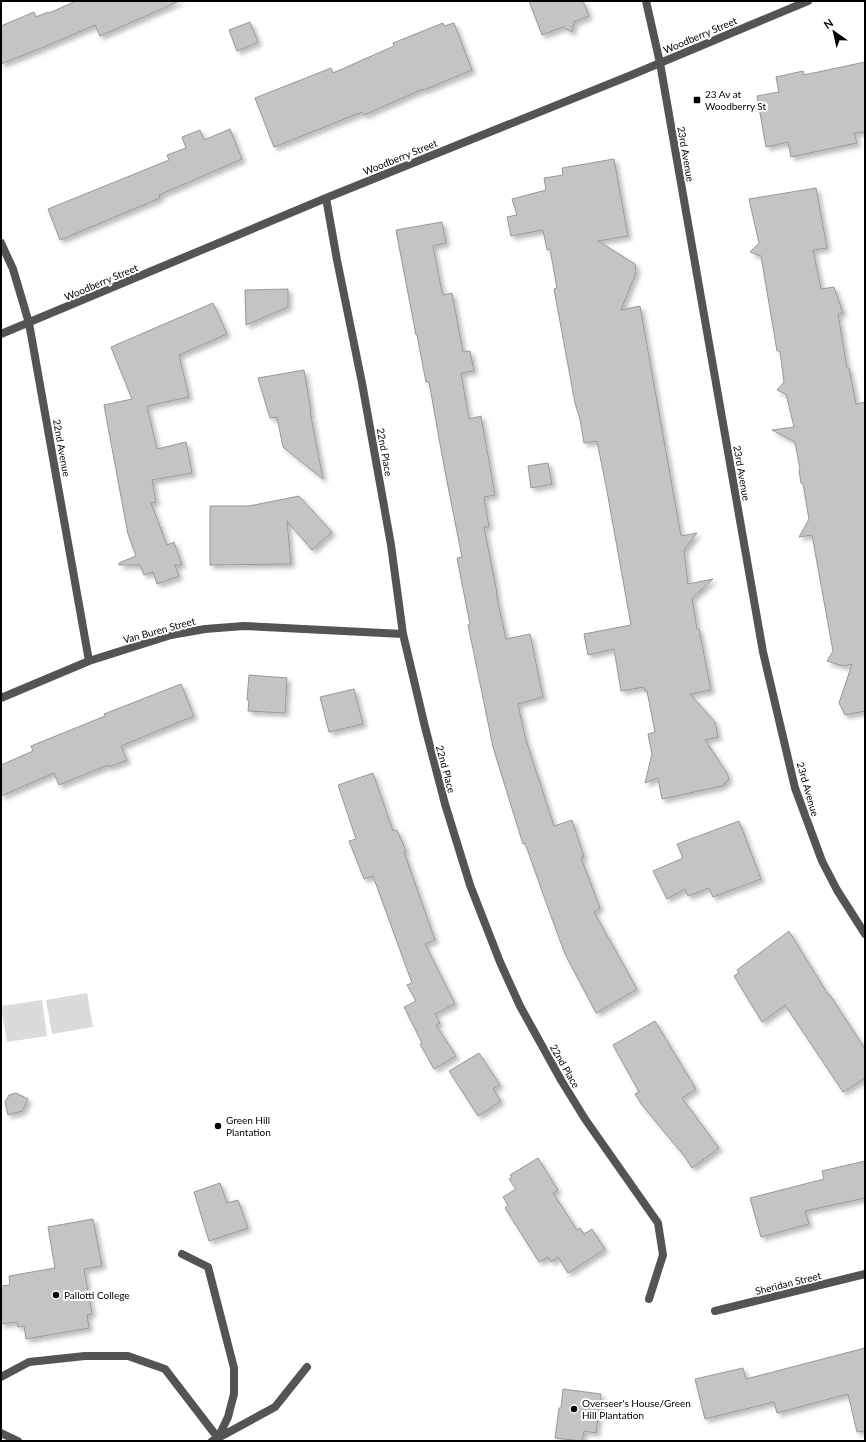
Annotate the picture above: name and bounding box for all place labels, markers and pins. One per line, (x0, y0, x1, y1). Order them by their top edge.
place label: 23 Av at Woodberry St (705, 88, 767, 112)
marker: 23 Av at Woodberry St (692, 95, 702, 105)
place label: Green Hill Plantation (226, 1114, 271, 1138)
marker: Green Hill Plantation (213, 1121, 223, 1131)
place label: Pallotti College (64, 1289, 130, 1301)
marker: Pallotti College (51, 1290, 61, 1300)
place label: Overseer's House/Green Hill Plantation (582, 1397, 691, 1421)
marker: Overseer's House/Green Hill Plantation (569, 1404, 579, 1414)

